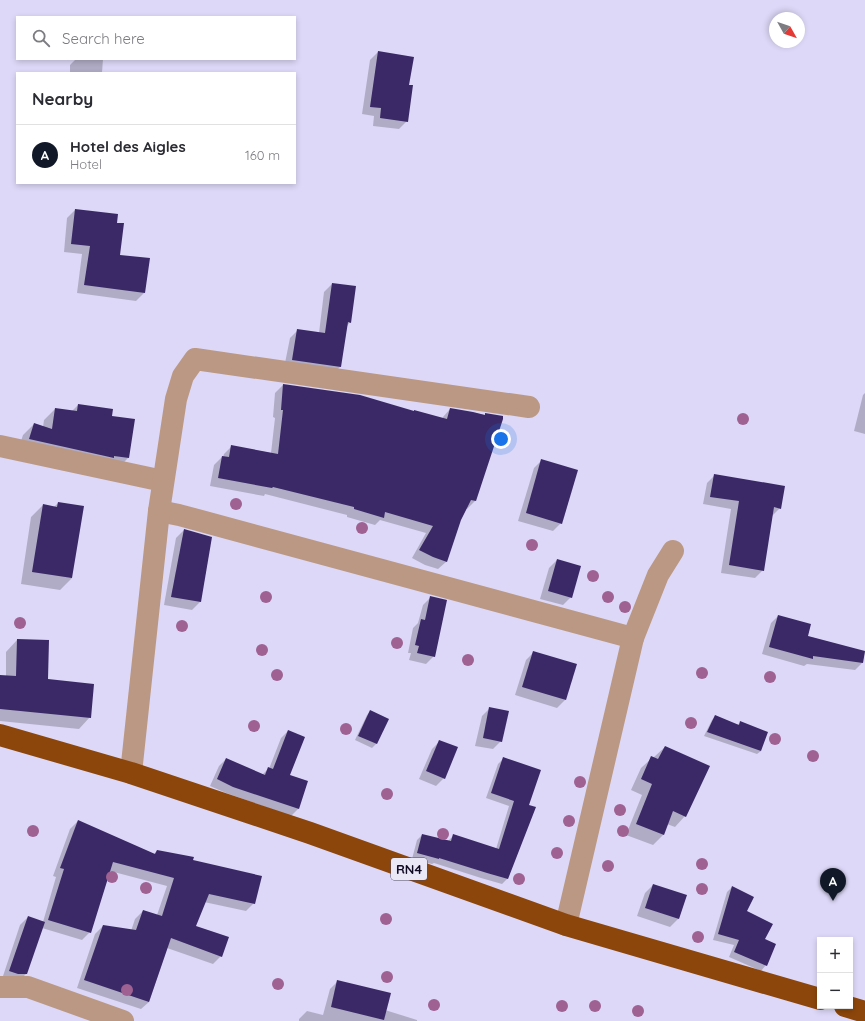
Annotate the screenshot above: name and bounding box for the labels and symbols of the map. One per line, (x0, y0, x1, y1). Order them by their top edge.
north arrow (769, 12, 805, 48)
your location (491, 429, 511, 449)
road number: RN4 (391, 858, 427, 880)
pin: A (820, 868, 846, 901)

